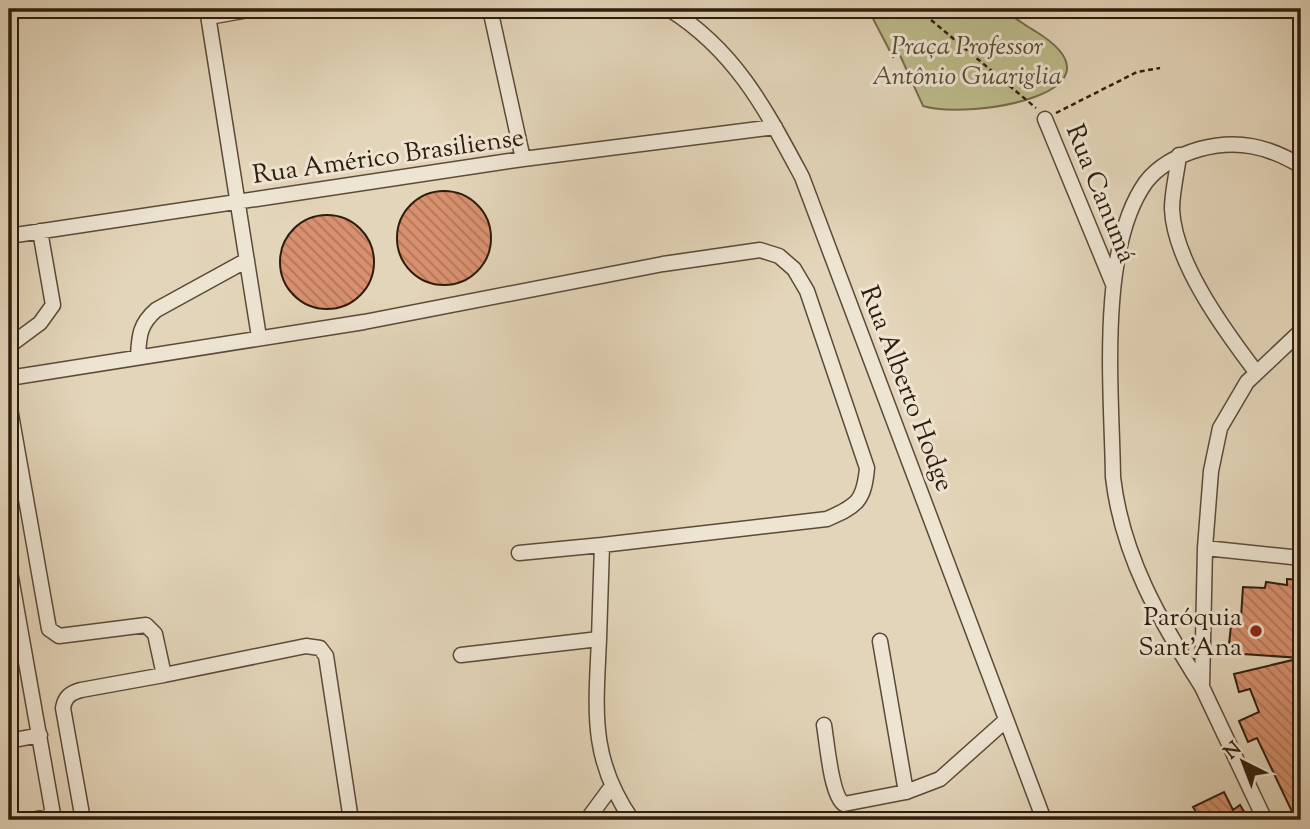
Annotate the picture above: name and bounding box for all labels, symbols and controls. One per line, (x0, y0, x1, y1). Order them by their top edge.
park label: Praça Professor Antônio Guariglia (872, 29, 1062, 96)
street label: Rua Canumá (1055, 119, 1144, 269)
street label: Rua Américo Brasiliense (250, 120, 526, 195)
street label: Rua Alberto Hodge (849, 281, 962, 497)
place label: Paróquia Sant’Ana (1138, 600, 1242, 667)
marker: Paróquia Sant’Ana (1248, 623, 1264, 639)
north arrow (1208, 728, 1278, 798)
text: N (1219, 736, 1248, 766)

